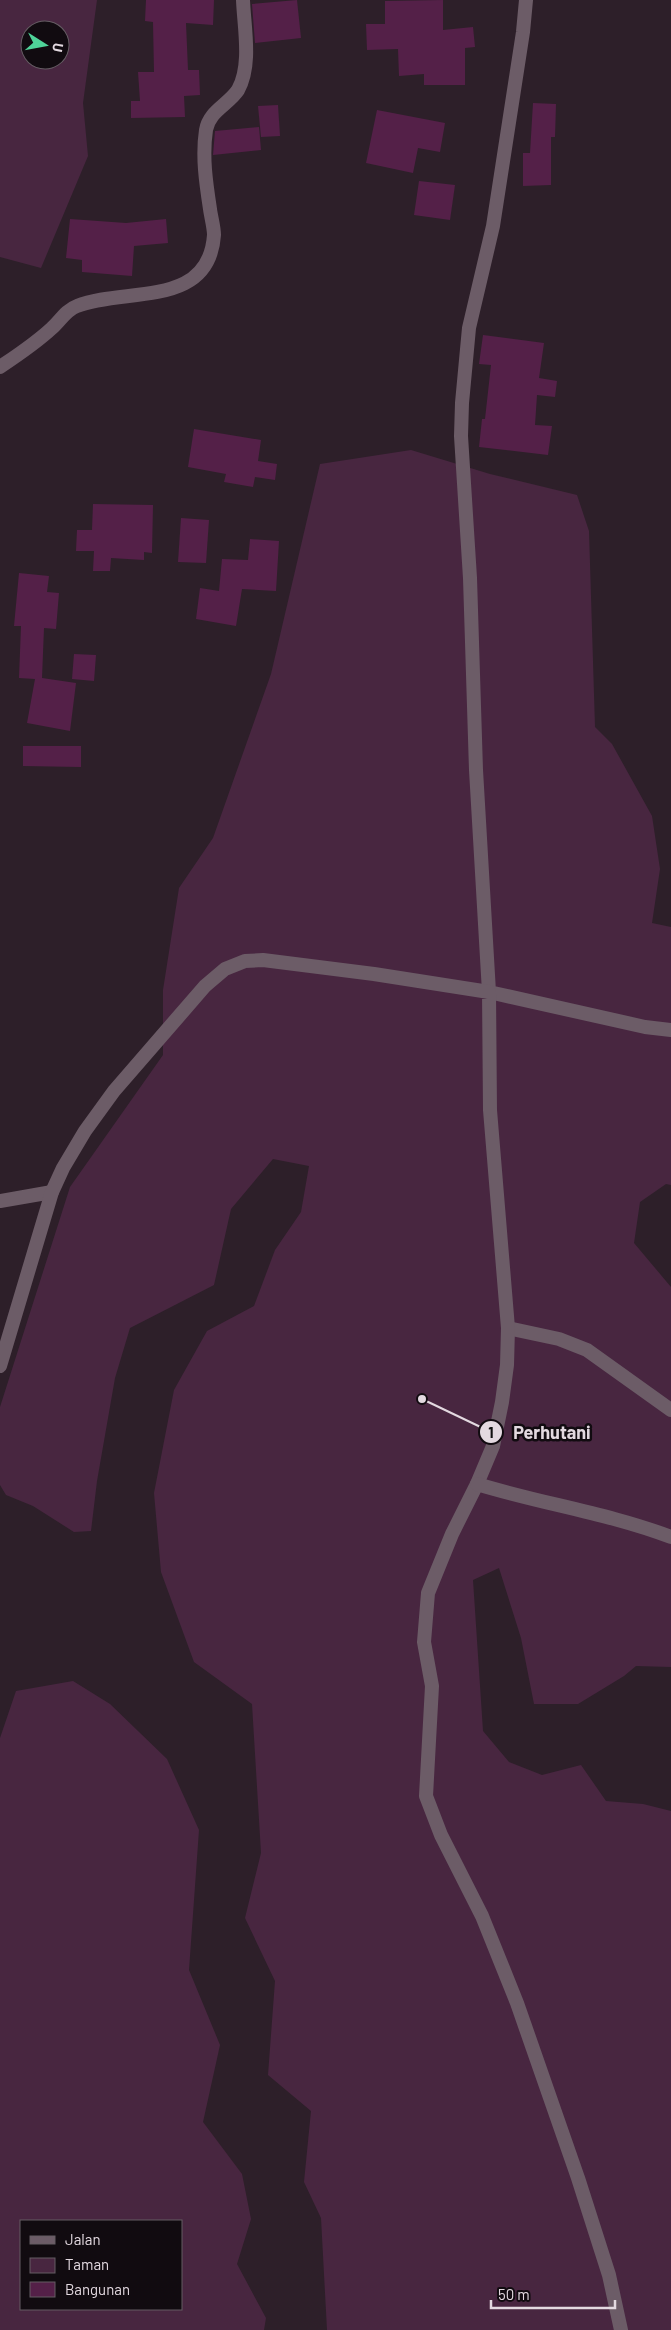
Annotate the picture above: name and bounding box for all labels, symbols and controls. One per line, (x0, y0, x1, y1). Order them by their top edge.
north arrow (20, 20, 70, 70)
text: U (49, 42, 67, 54)
callout: Perhutani (478, 1416, 601, 1449)
text: Perhutani (513, 1421, 591, 1443)
text: 1 (488, 1423, 494, 1441)
legend (20, 2220, 182, 2310)
text: Jalan (65, 2230, 101, 2248)
text: Taman (65, 2255, 109, 2273)
scale bar (491, 2278, 615, 2310)
text: Bangunan (65, 2280, 130, 2298)
text: 50 m (498, 2285, 530, 2303)

